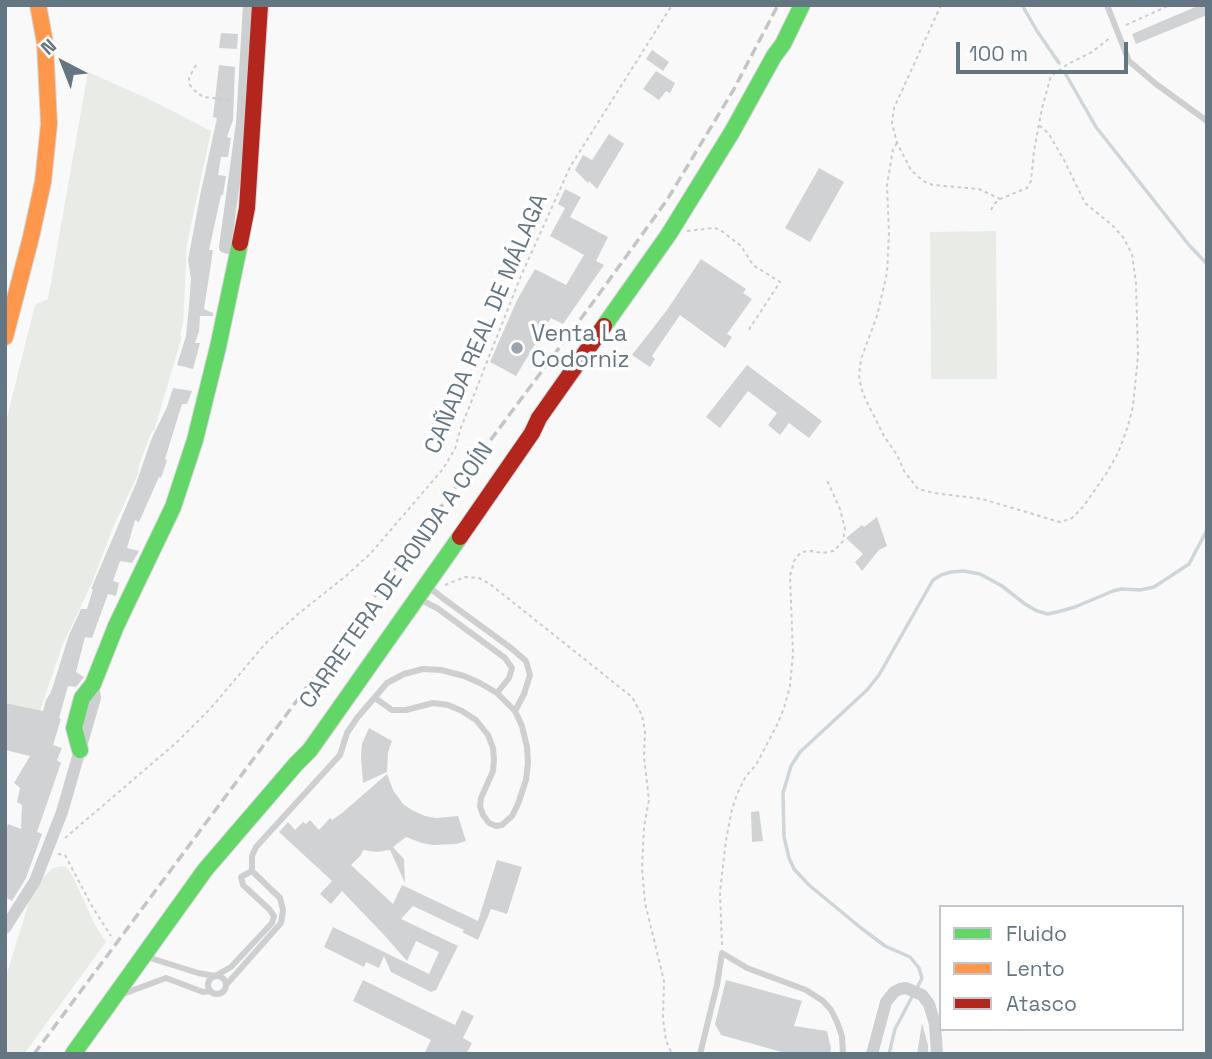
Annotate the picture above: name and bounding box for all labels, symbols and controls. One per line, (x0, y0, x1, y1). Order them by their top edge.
north arrow (28, 28, 98, 98)
scale bar (960, 28, 1132, 72)
text: N (36, 33, 62, 61)
text: 100 m (969, 40, 1028, 67)
street label: CAÑADA REAL DE MÁLAGA (420, 190, 554, 458)
place label: Venta La Codorniz (531, 321, 629, 375)
marker: Venta La Codorniz (509, 340, 525, 356)
street label: CARRETERA DE RONDA A COÍN (294, 438, 500, 714)
legend (939, 905, 1184, 1031)
text: Fluido (1006, 920, 1067, 947)
text: Lento (1006, 955, 1065, 982)
text: Atasco (1006, 990, 1077, 1017)

